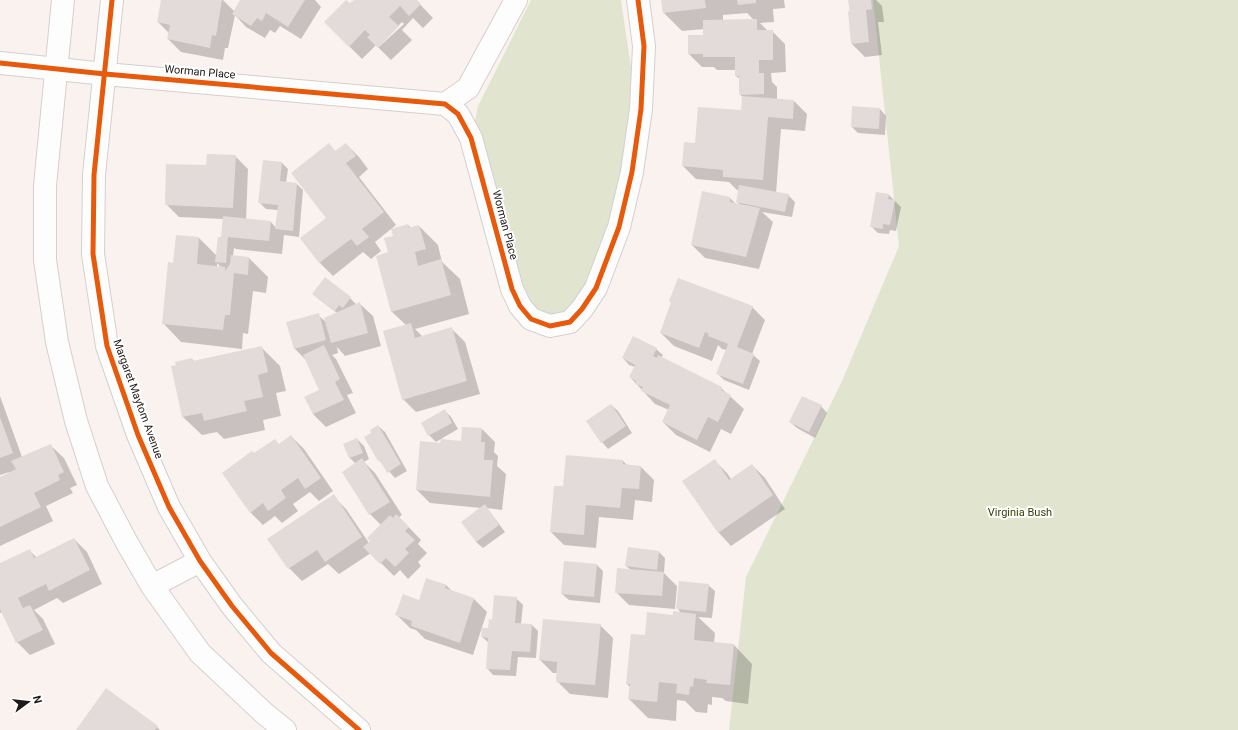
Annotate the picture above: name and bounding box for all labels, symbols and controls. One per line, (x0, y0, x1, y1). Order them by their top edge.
street label: Worman Place (164, 62, 236, 82)
street label: Worman Place (490, 189, 521, 261)
street label: Margaret Maytom Avenue (110, 338, 166, 461)
park label: Virginia Bush (988, 506, 1052, 519)
north arrow (8, 682, 48, 722)
text: N (30, 694, 45, 705)

